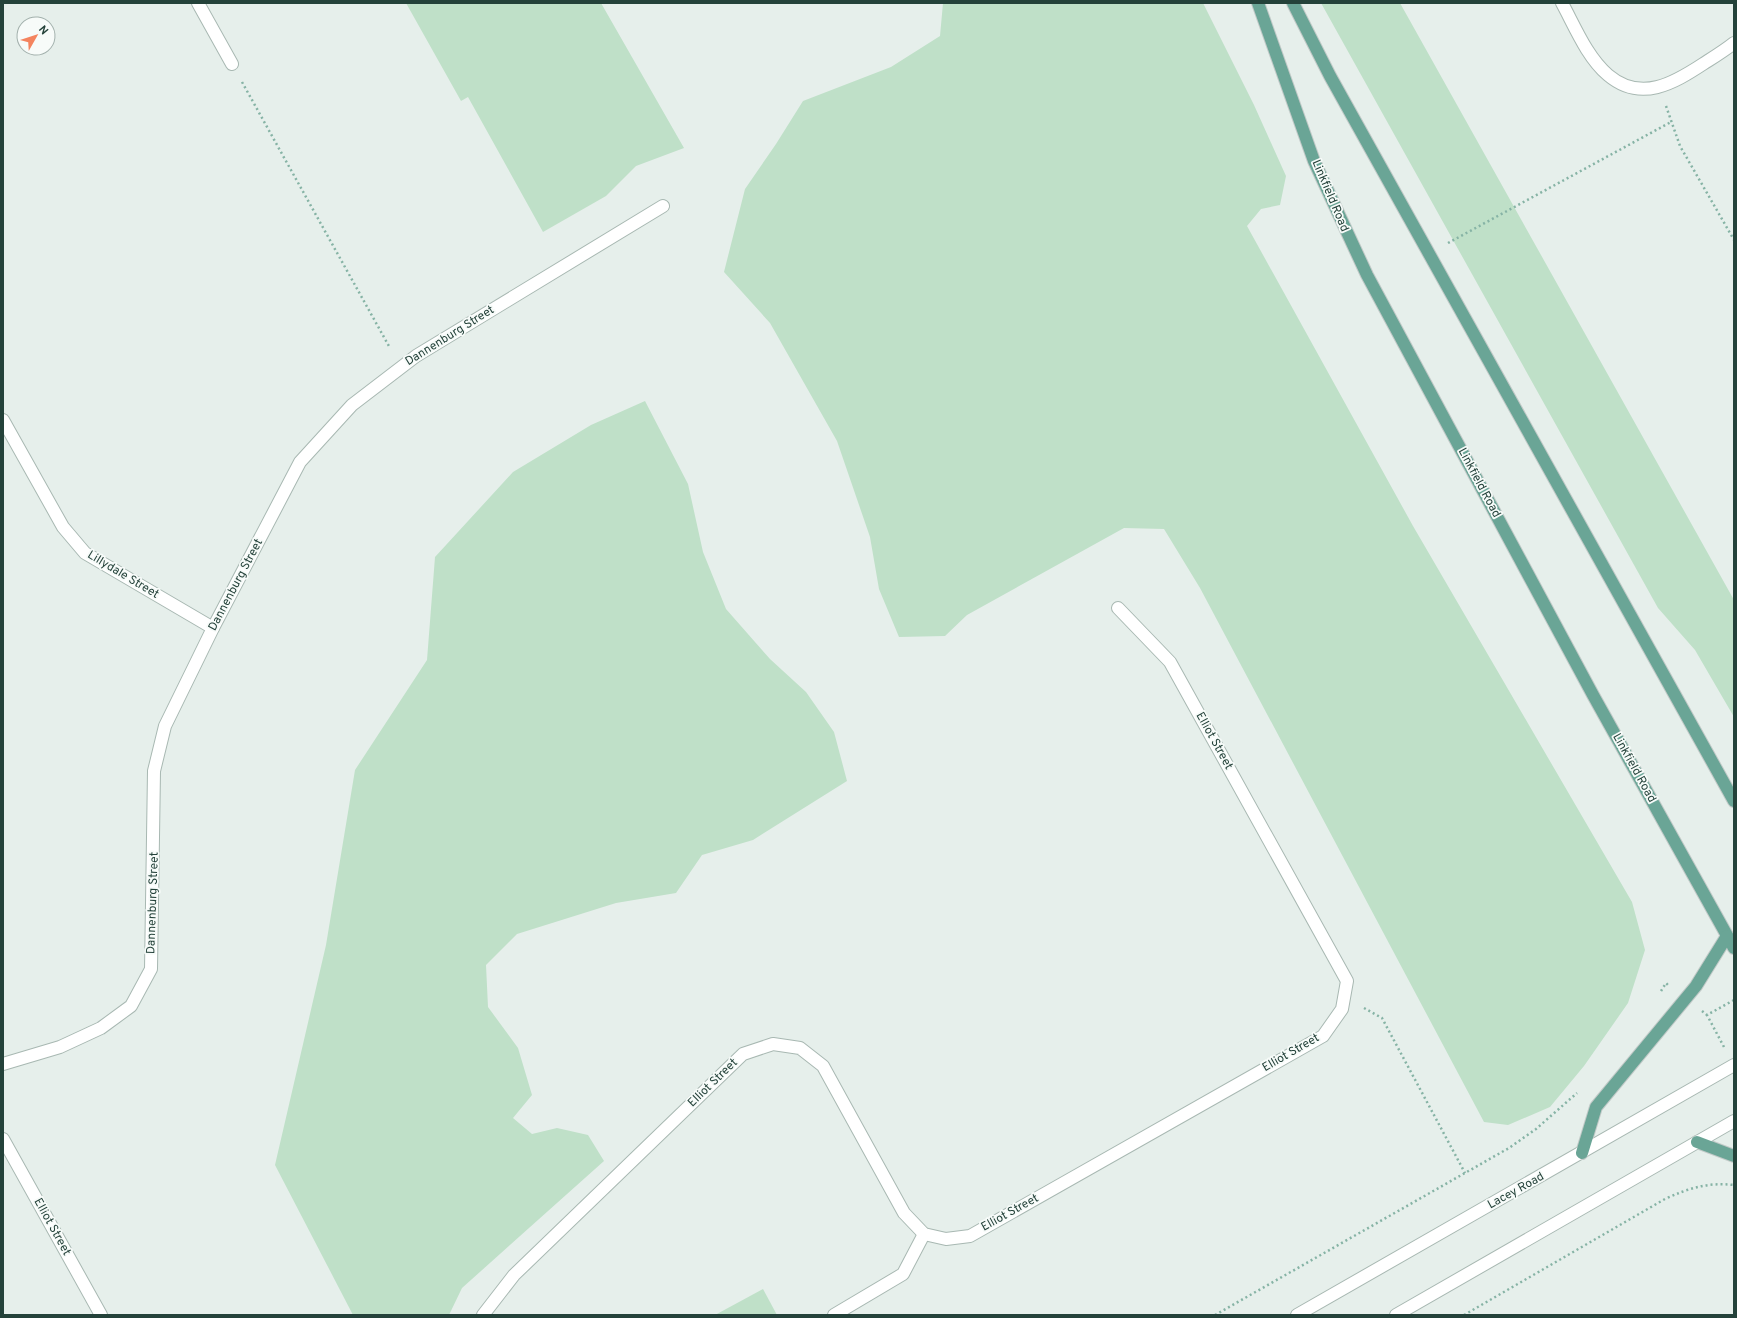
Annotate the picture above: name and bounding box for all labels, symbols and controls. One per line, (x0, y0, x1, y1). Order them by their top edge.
north arrow (16, 16, 56, 56)
text: N (35, 23, 51, 38)
street label: Linkfield Road (1308, 158, 1352, 234)
street label: Dannenburg Street (402, 302, 498, 370)
street label: Linkfield Road (1454, 445, 1504, 521)
street label: Dannenburg Street (205, 536, 267, 634)
street label: Lillydale Street (84, 547, 162, 603)
street label: Elliot Street (1192, 709, 1236, 773)
street label: Linkfield Road (1608, 731, 1660, 805)
street label: Dannenburg Street (143, 852, 163, 954)
street label: Elliot Street (1260, 1030, 1322, 1076)
street label: Elliot Street (685, 1055, 741, 1111)
street label: Lacey Road (1485, 1169, 1547, 1213)
street label: Elliot Street (978, 1191, 1042, 1235)
street label: Elliot Street (30, 1195, 74, 1259)

